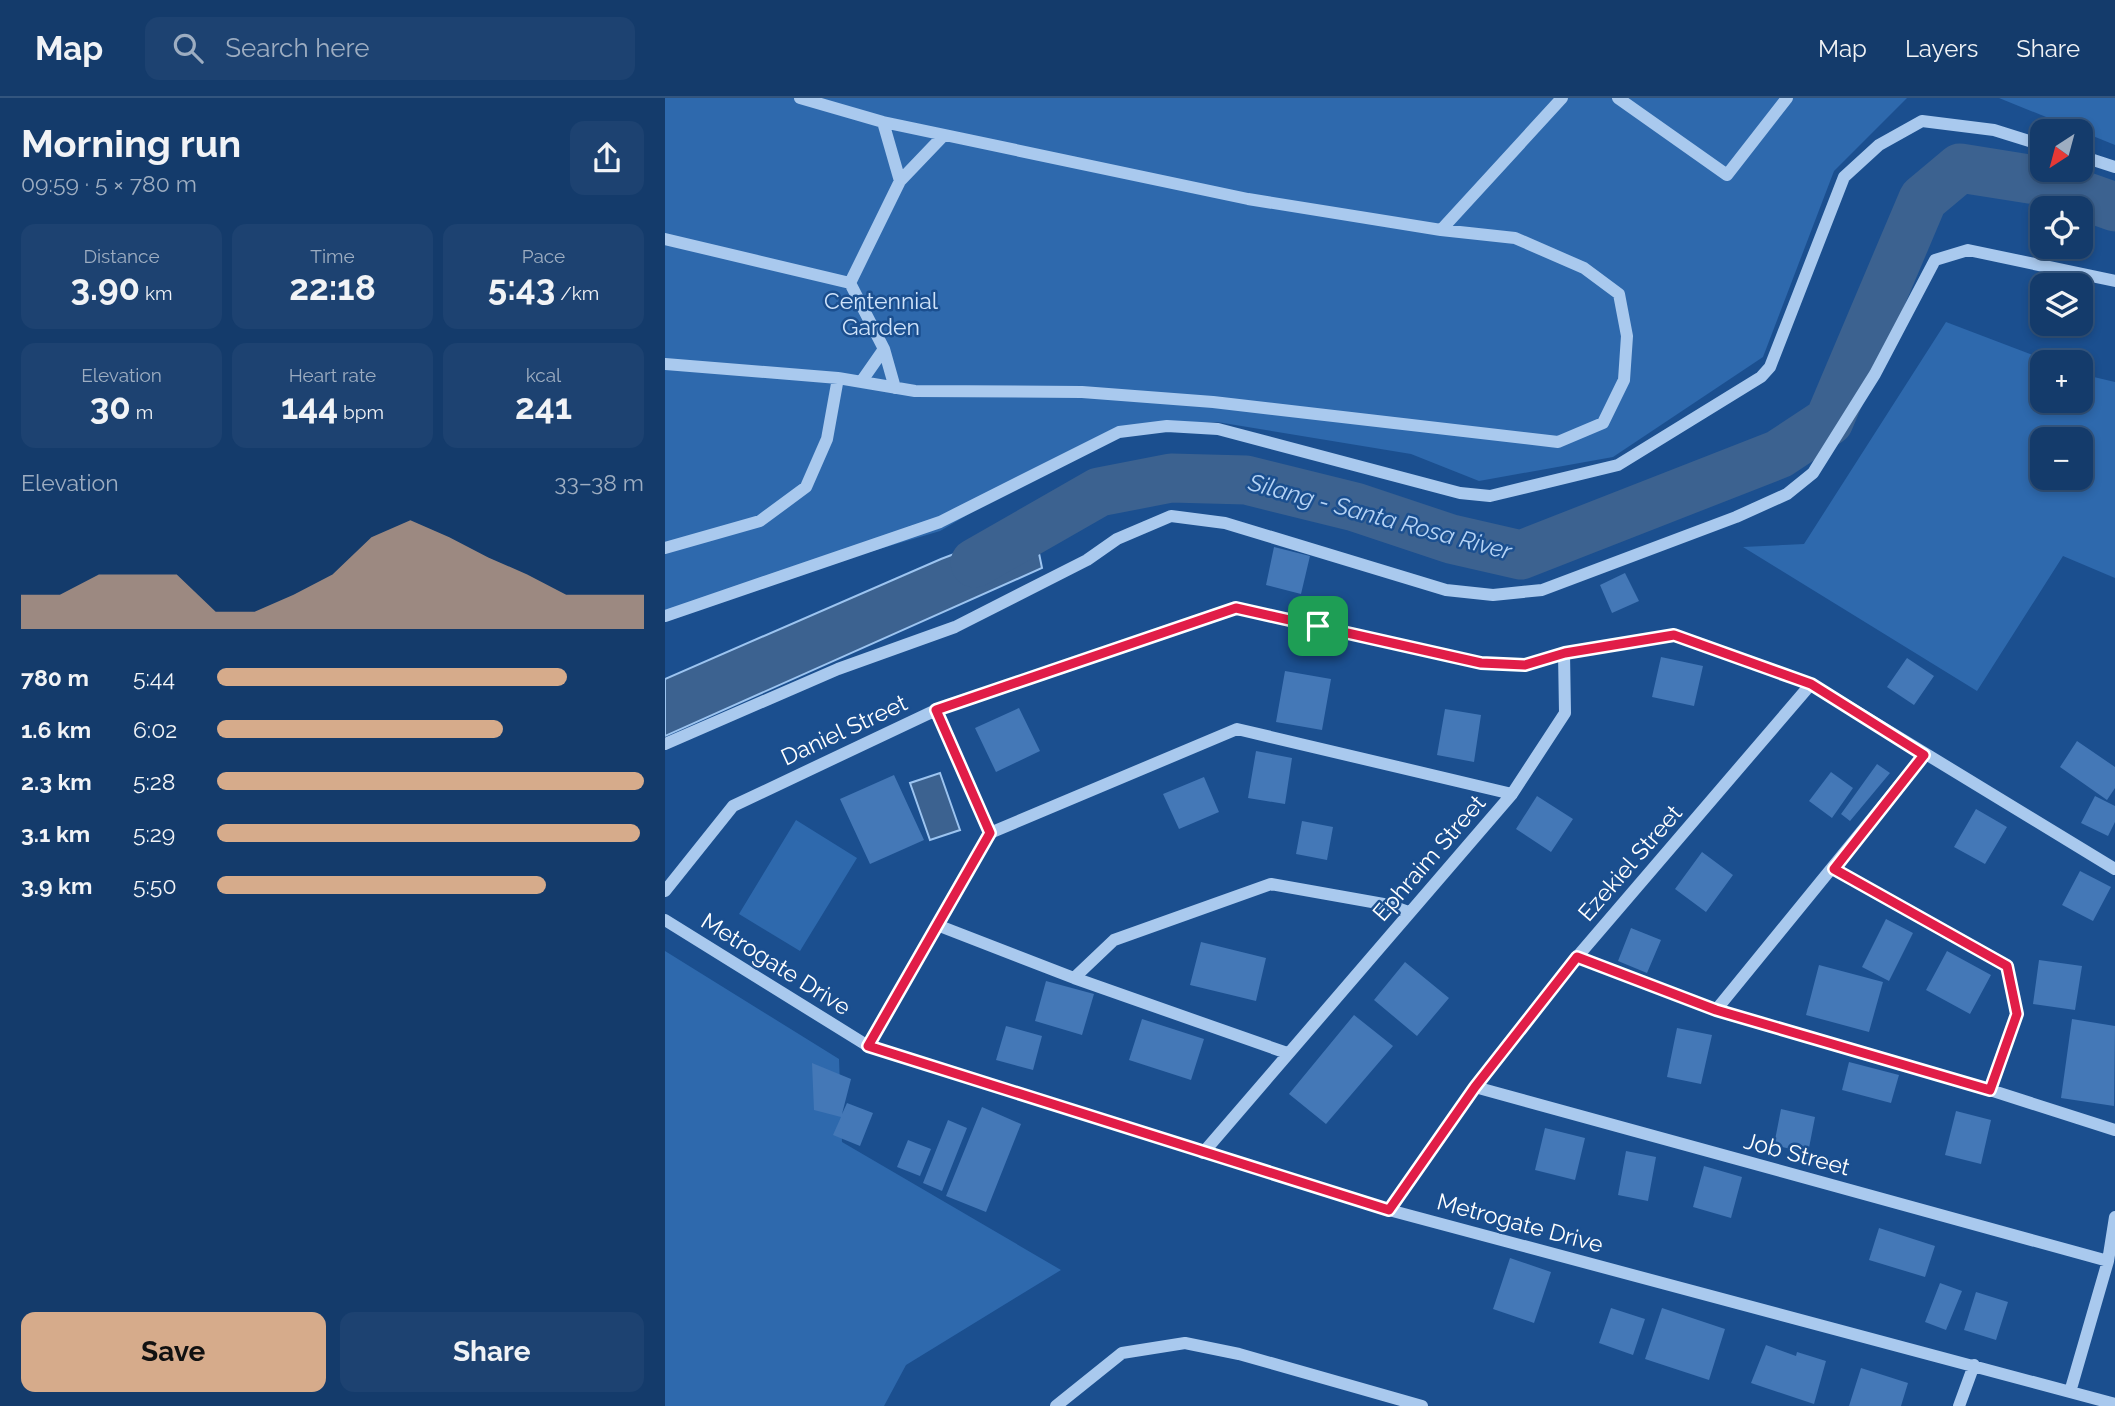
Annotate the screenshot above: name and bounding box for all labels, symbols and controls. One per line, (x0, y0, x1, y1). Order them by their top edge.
search box (145, 17, 635, 80)
text: Map (35, 29, 103, 68)
icon: search (169, 29, 207, 67)
text: Search here (225, 33, 370, 63)
text: Map (1818, 34, 1867, 63)
text: Layers (1905, 34, 1978, 63)
text: Share (2016, 34, 2080, 63)
north arrow (2030, 119, 2093, 182)
map controls (2030, 119, 2093, 490)
text: Morning run (21, 121, 241, 166)
button: share (570, 121, 644, 195)
text: 09:59 · 5 × 780 m (21, 170, 197, 197)
button: locate (2030, 196, 2093, 259)
text: Distance (83, 245, 160, 267)
text: Time (310, 245, 355, 267)
text: Pace (522, 245, 565, 267)
text: 3.90 (71, 267, 140, 308)
text: 22:18 (289, 267, 376, 308)
text: 5:43 (488, 267, 555, 308)
button: layers (2030, 273, 2093, 336)
text: km (140, 282, 172, 304)
text: /km (555, 282, 599, 304)
park label: Centennial Garden (824, 287, 939, 340)
button: + (2030, 350, 2093, 413)
text: Elevation (81, 364, 162, 386)
text: Heart rate (289, 364, 376, 386)
text: kcal (526, 364, 561, 386)
text: 30 (90, 386, 131, 427)
text: 144 (281, 386, 338, 427)
text: 241 (515, 386, 572, 427)
text: m (131, 401, 153, 423)
text: bpm (338, 401, 384, 423)
button: − (2030, 427, 2093, 490)
water label: Silang - Santa Rosa River (1244, 467, 1516, 566)
text: Elevation (21, 469, 119, 496)
text: 33–38 m (554, 469, 644, 496)
pin (1288, 596, 1348, 656)
icon: arrive (1299, 607, 1337, 645)
text: 780 m (21, 664, 89, 691)
text: 5:44 (133, 664, 175, 691)
street label: Daniel Street (776, 688, 911, 771)
text: 1.6 km (21, 716, 91, 743)
text: 6:02 (133, 716, 177, 743)
text: 2.3 km (21, 768, 92, 795)
text: 5:28 (133, 768, 175, 795)
street label: Ephraim Street (1367, 789, 1491, 926)
street label: Ezekiel Street (1572, 799, 1687, 926)
text: 3.1 km (21, 820, 90, 847)
text: 5:29 (133, 820, 175, 847)
text: 3.9 km (21, 872, 92, 899)
text: 5:50 (133, 872, 176, 899)
street label: Metrogate Drive (697, 907, 856, 1020)
street label: Job Street (1741, 1126, 1853, 1181)
street label: Metrogate Drive (1434, 1187, 1606, 1258)
button: Save (21, 1312, 326, 1392)
button: Share (340, 1312, 644, 1392)

